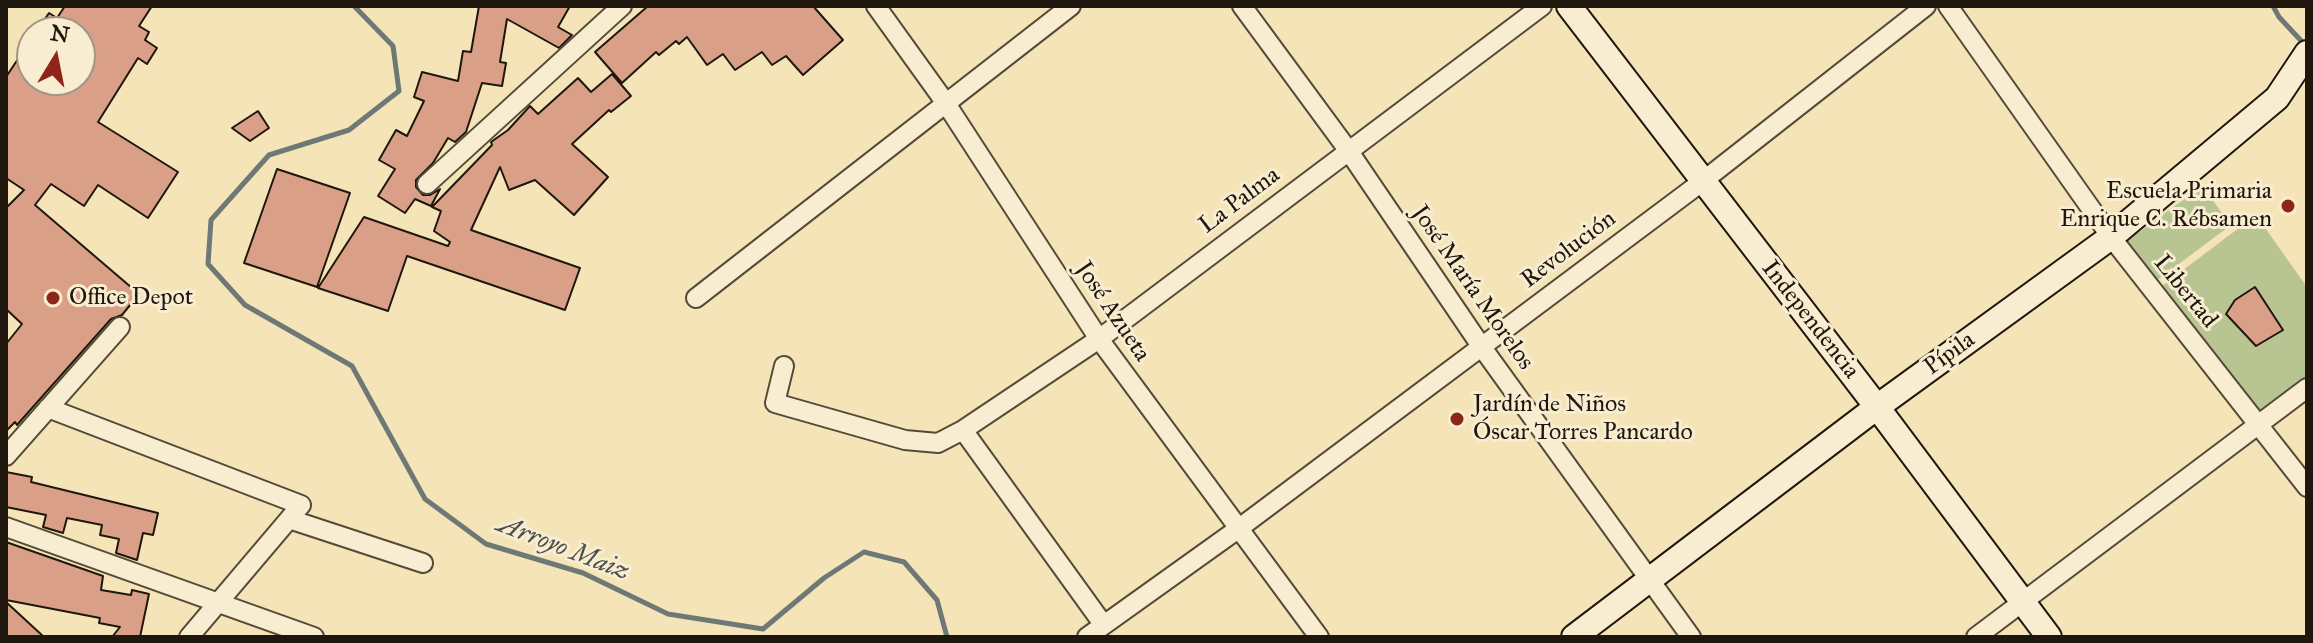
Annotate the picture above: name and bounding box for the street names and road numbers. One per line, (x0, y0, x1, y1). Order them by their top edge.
street label: La Palma (1194, 161, 1286, 241)
street label: José María Morelos (1405, 200, 1539, 376)
street label: Revolución (1516, 205, 1622, 295)
street label: Libertad (2147, 250, 2223, 334)
street label: Independencia (1755, 255, 1865, 385)
street label: José Azueta (1068, 257, 1156, 367)
street label: Pípila (1919, 326, 1981, 382)

